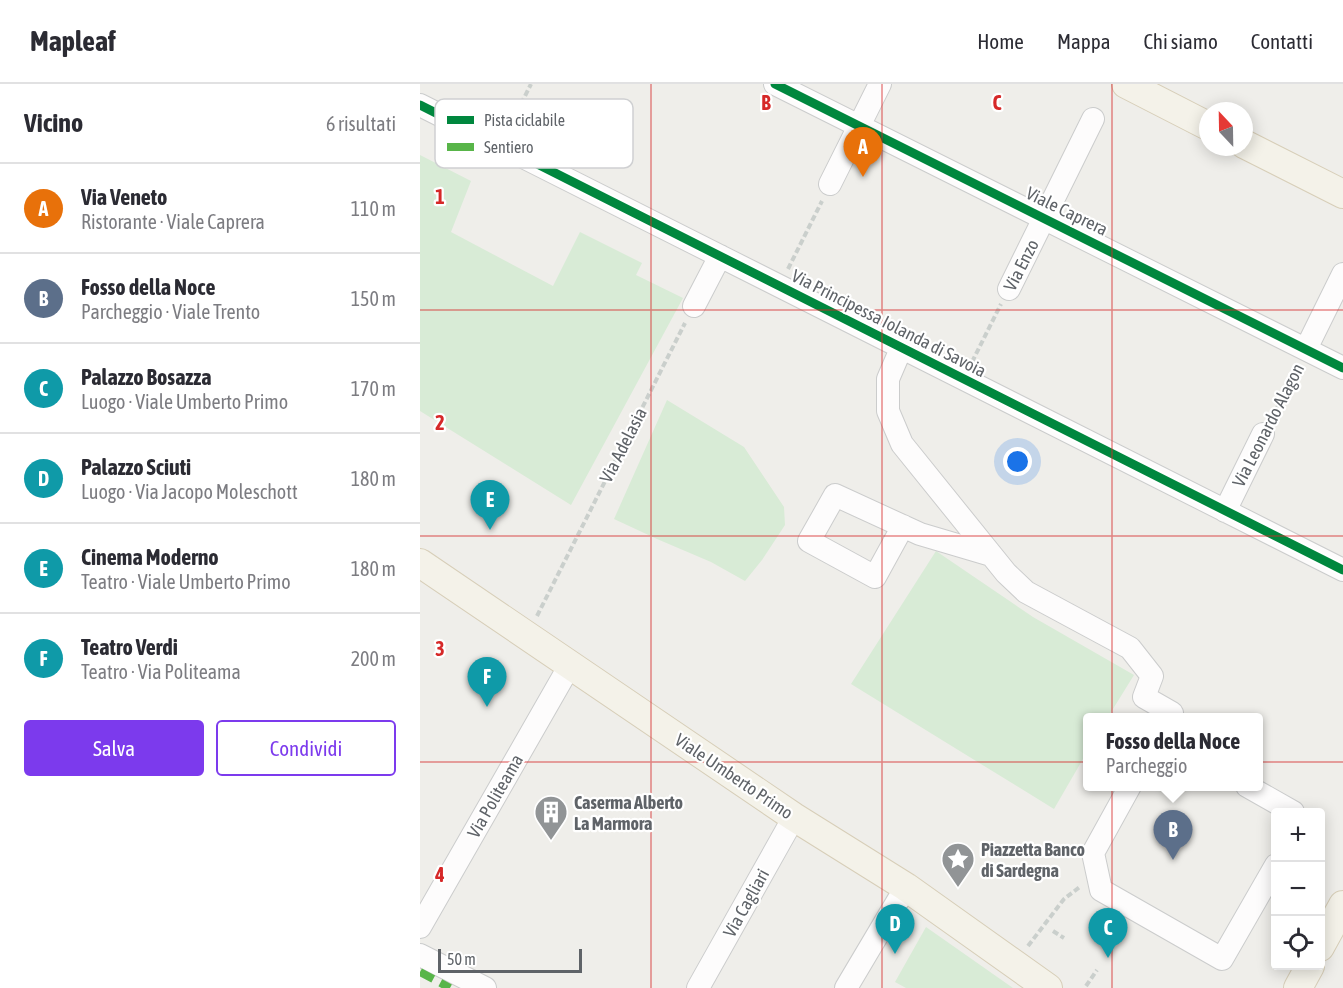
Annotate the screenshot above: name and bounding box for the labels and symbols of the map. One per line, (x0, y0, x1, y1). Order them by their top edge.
text: B (761, 91, 771, 114)
text: C (993, 91, 1002, 114)
legend (435, 99, 633, 168)
north arrow (1199, 102, 1253, 156)
text: Pista ciclabile (484, 111, 565, 129)
pin: A (844, 128, 882, 177)
text: Sentiero (484, 138, 534, 156)
street label: Viale Caprera (1023, 182, 1111, 240)
text: 1 (435, 185, 445, 208)
street label: Via Enzo (999, 236, 1043, 294)
street label: Via Principessa Iolanda di Savoia (788, 265, 990, 381)
street label: Via Leonardo Alagon (1228, 360, 1308, 490)
street label: Via Adelasia (595, 404, 651, 486)
text: 2 (435, 411, 445, 434)
your location (1003, 447, 1032, 476)
pin: E (470, 480, 510, 530)
text: 3 (435, 637, 445, 660)
pin: F (468, 658, 506, 707)
street label: Viale Umberto Primo (671, 729, 797, 823)
street label: Via Politeama (463, 751, 527, 841)
place label: Caserma Alberto La Marmora (574, 792, 683, 834)
building icon: Caserma Alberto La Marmora (533, 794, 569, 841)
pin: B (1154, 810, 1192, 860)
place label: Piazzetta Banco di Sardegna (981, 839, 1085, 881)
place icon: Piazzetta Banco di Sardegna (940, 841, 976, 888)
text: 4 (434, 863, 445, 886)
street label: Via Cagliari (719, 865, 773, 941)
pin: D (876, 904, 914, 954)
pin: C (1088, 908, 1128, 958)
scale bar (438, 946, 582, 974)

